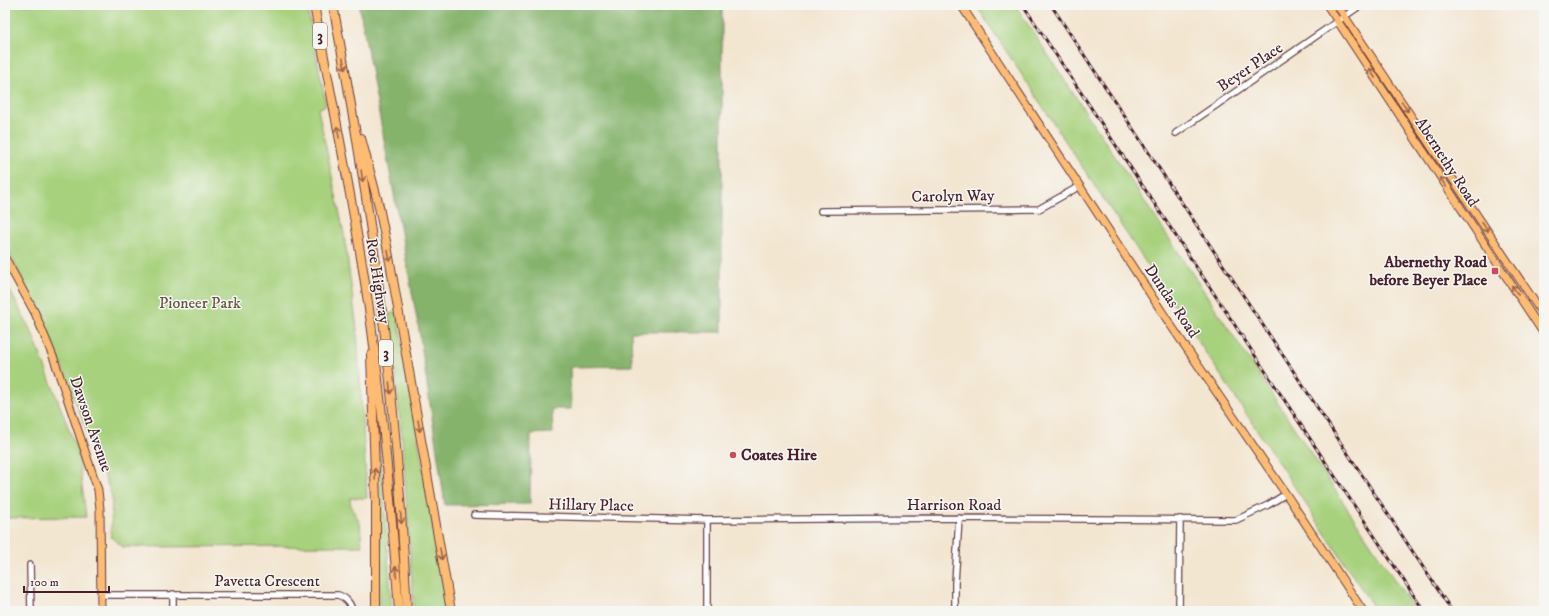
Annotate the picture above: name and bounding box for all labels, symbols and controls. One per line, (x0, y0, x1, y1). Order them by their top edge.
road number: 3 (313, 23, 327, 49)
street label: Beyer Place (1213, 38, 1287, 96)
one-way arrow (340, 57, 348, 70)
one-way arrow (1367, 67, 1375, 79)
one-way arrow (1401, 102, 1409, 113)
street label: Abernethy Road (1411, 113, 1483, 211)
one-way arrow (334, 126, 342, 139)
one-way arrow (358, 169, 366, 182)
one-way arrow (1439, 177, 1447, 188)
street label: Carolyn Way (911, 185, 995, 207)
one-way arrow (1481, 221, 1489, 232)
street label: Roe Highway (361, 237, 395, 326)
one-way arrow (385, 250, 393, 263)
place label: Abernethy Road before Beyer Place (1368, 252, 1488, 290)
street label: Dundas Road (1140, 260, 1204, 342)
marker: Abernethy Road before Beyer Place (1490, 266, 1500, 276)
one-way arrow (1511, 285, 1519, 296)
park label: Pioneer Park (159, 293, 241, 313)
road number: 3 (379, 340, 393, 366)
street label: Dawson Avenue (65, 374, 117, 475)
one-way arrow (387, 381, 394, 394)
one-way arrow (415, 419, 423, 432)
place label: Coates Hire (741, 445, 817, 465)
marker: Coates Hire (728, 450, 738, 460)
one-way arrow (371, 468, 379, 481)
street label: Hillary Place (548, 494, 634, 516)
street label: Harrison Road (907, 495, 1001, 515)
one-way arrow (398, 511, 405, 524)
one-way arrow (437, 547, 445, 560)
one-way arrow (392, 566, 399, 579)
scale bar (24, 568, 109, 594)
street label: Pavetta Crescent (214, 571, 320, 591)
text: 100 m (30, 575, 59, 590)

